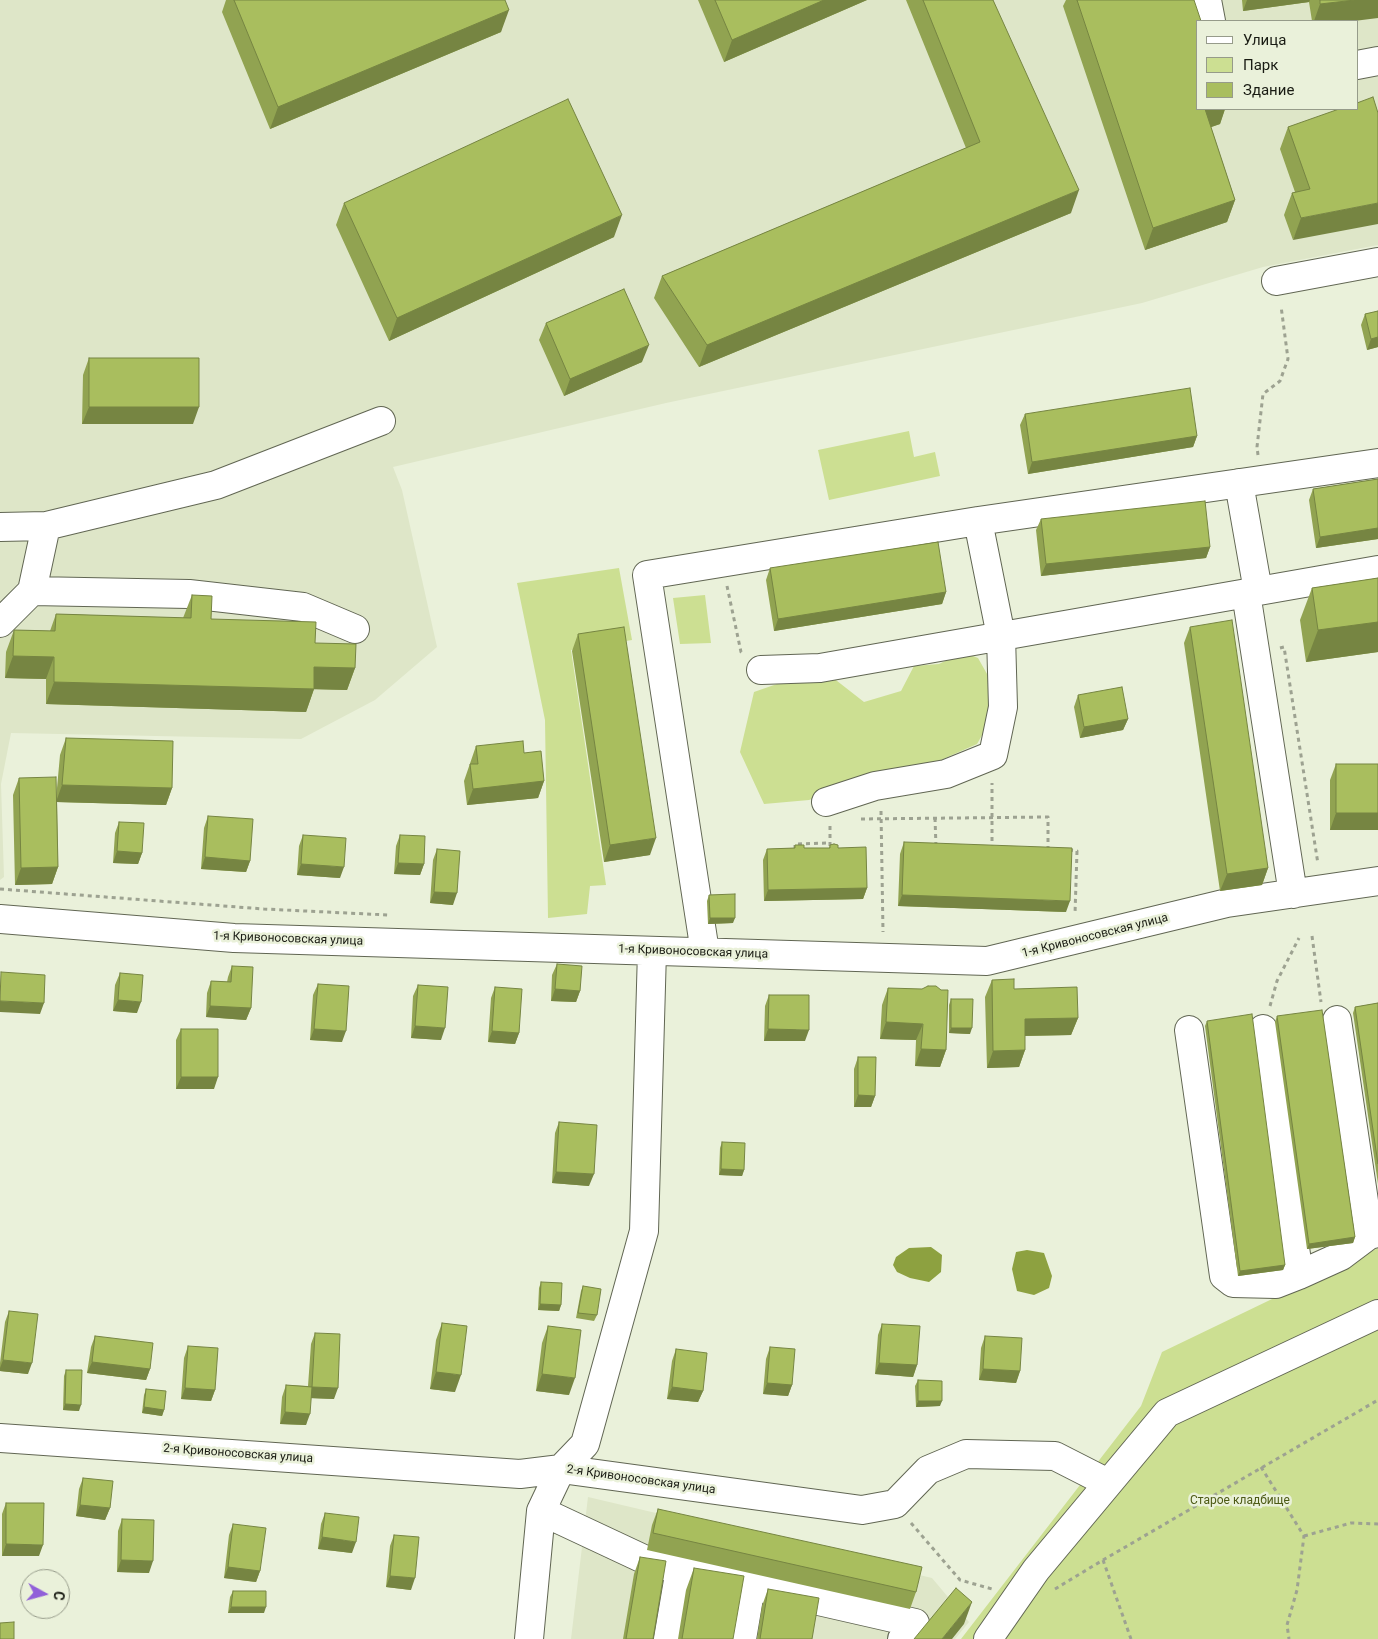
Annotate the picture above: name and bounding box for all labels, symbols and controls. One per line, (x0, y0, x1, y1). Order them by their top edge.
legend (1196, 20, 1358, 110)
text: Улица (1243, 31, 1286, 49)
text: Парк (1243, 56, 1278, 74)
text: Здание (1243, 81, 1294, 99)
street label: 1-я Кривоносовская улица (1020, 911, 1170, 961)
street label: 1-я Кривоносовская улица (213, 929, 363, 949)
street label: 1-я Кривоносовская улица (618, 942, 768, 962)
street label: 2-я Кривоносовская улица (163, 1442, 313, 1466)
street label: 2-я Кривоносовская улица (566, 1462, 716, 1498)
park label: Старое кладбище (1190, 1494, 1290, 1508)
north arrow (20, 1569, 70, 1619)
text: С (50, 1590, 67, 1601)

